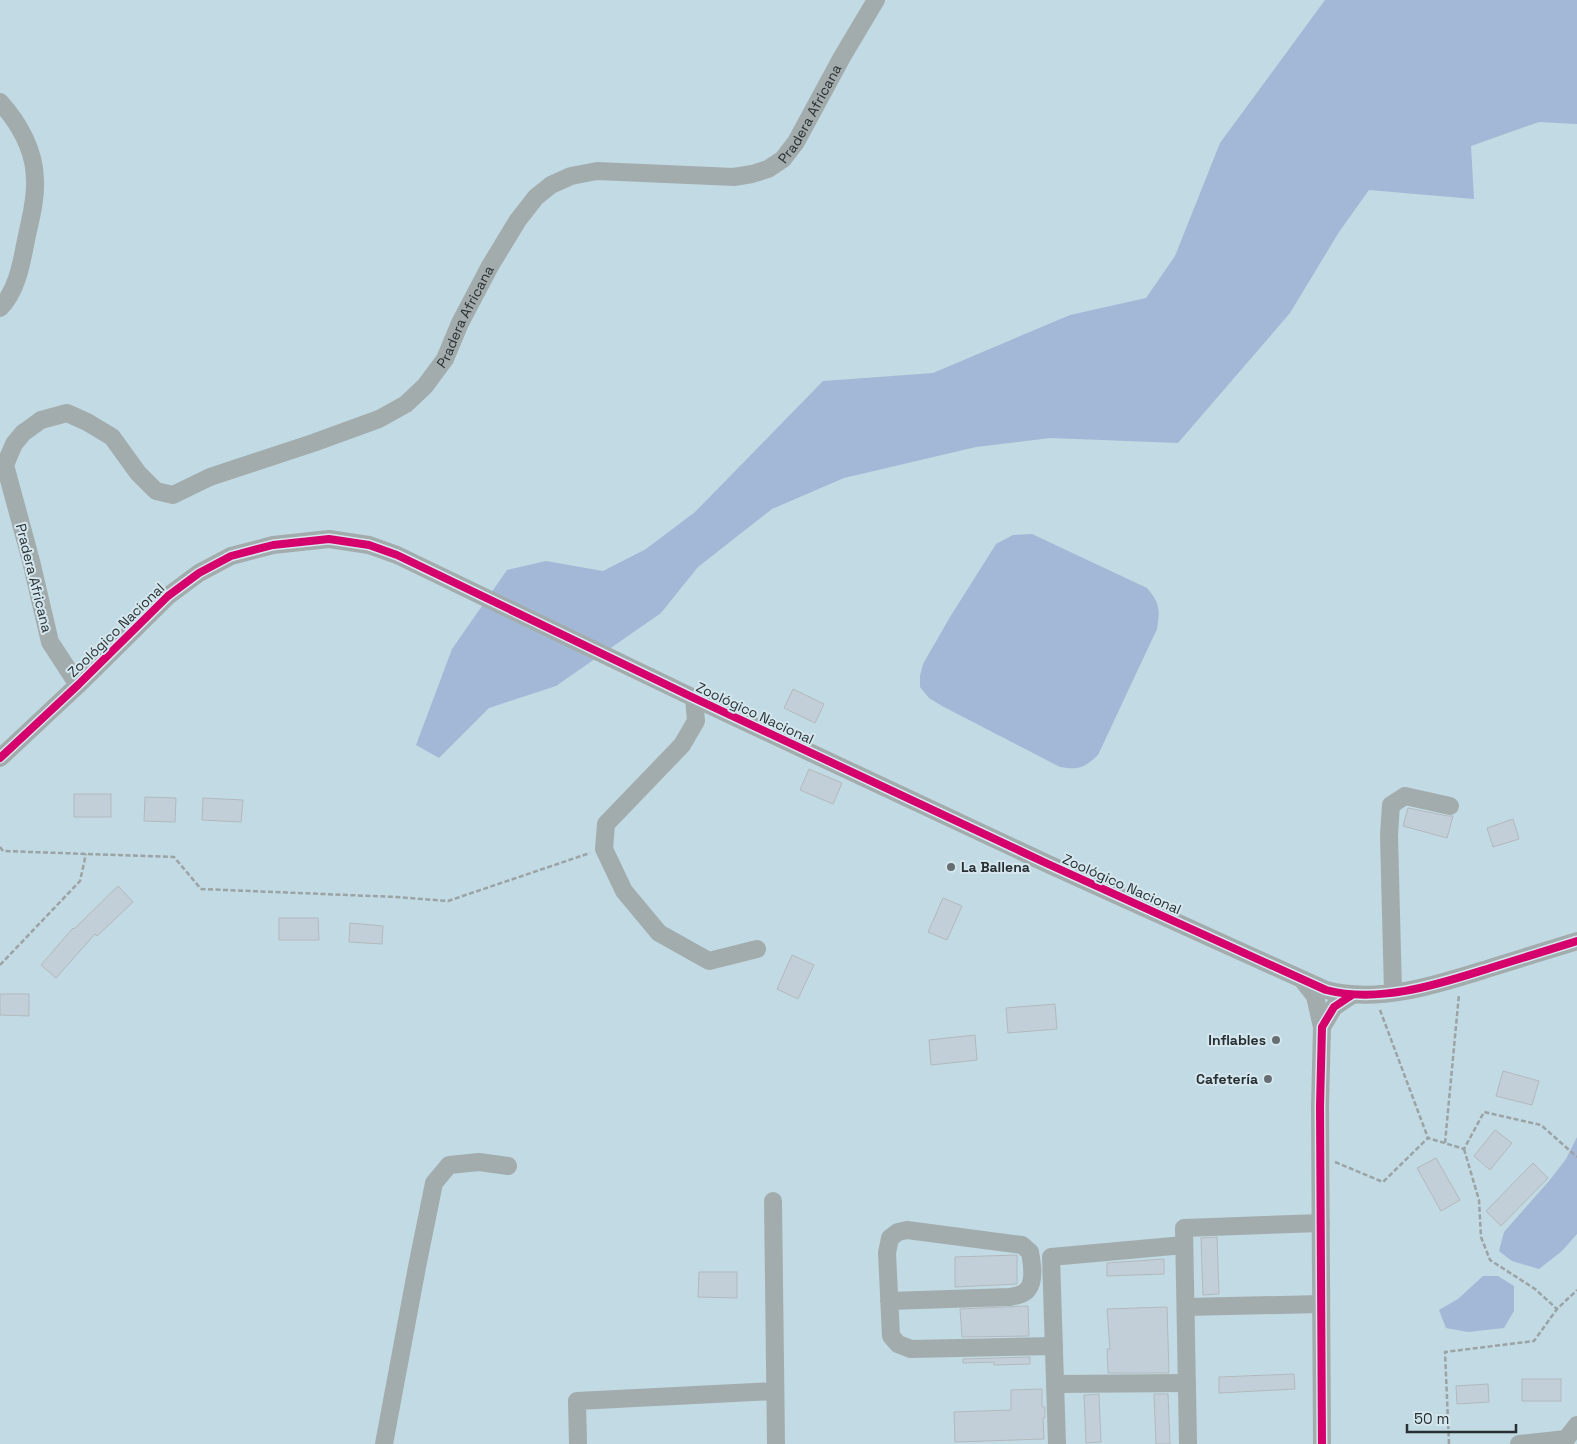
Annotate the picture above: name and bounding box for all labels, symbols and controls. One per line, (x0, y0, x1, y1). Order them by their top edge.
street label: Pradera Africana (774, 61, 845, 167)
street label: Pradera Africana (432, 262, 498, 372)
street label: Pradera Africana (12, 522, 56, 634)
street label: Zoológico Nacional (64, 579, 168, 681)
street label: Zoológico Nacional (693, 678, 817, 748)
street label: Zoológico Nacional (1060, 850, 1184, 918)
place label: La Ballena (961, 858, 1030, 876)
marker: La Ballena (945, 861, 957, 873)
place label: Inflables (1208, 1031, 1266, 1049)
marker: Inflables (1270, 1034, 1282, 1046)
place label: Cafetería (1196, 1070, 1258, 1088)
marker: Cafetería (1262, 1073, 1274, 1085)
scale bar (1407, 1402, 1516, 1434)
text: 50 m (1414, 1409, 1449, 1428)

